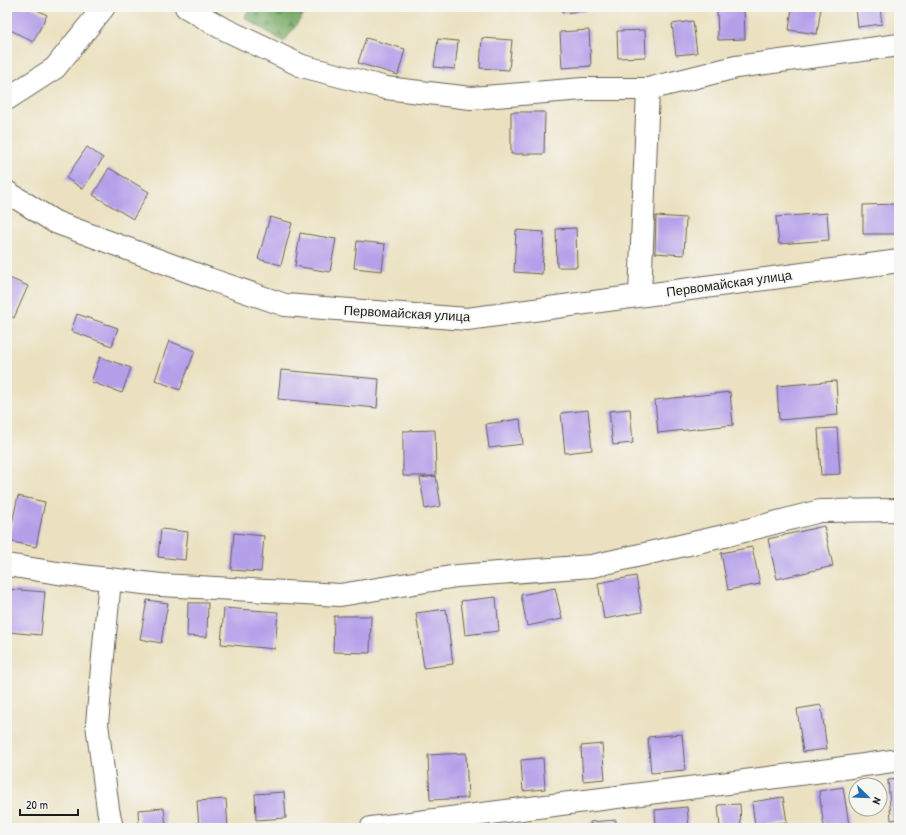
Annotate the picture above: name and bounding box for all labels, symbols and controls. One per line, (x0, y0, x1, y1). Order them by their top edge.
street label: Первомайская улица (665, 265, 794, 301)
street label: Первомайская улица (343, 301, 471, 325)
north arrow (848, 777, 888, 817)
scale bar (20, 791, 78, 817)
text: N (870, 795, 885, 806)
text: 20 m (26, 796, 48, 813)

